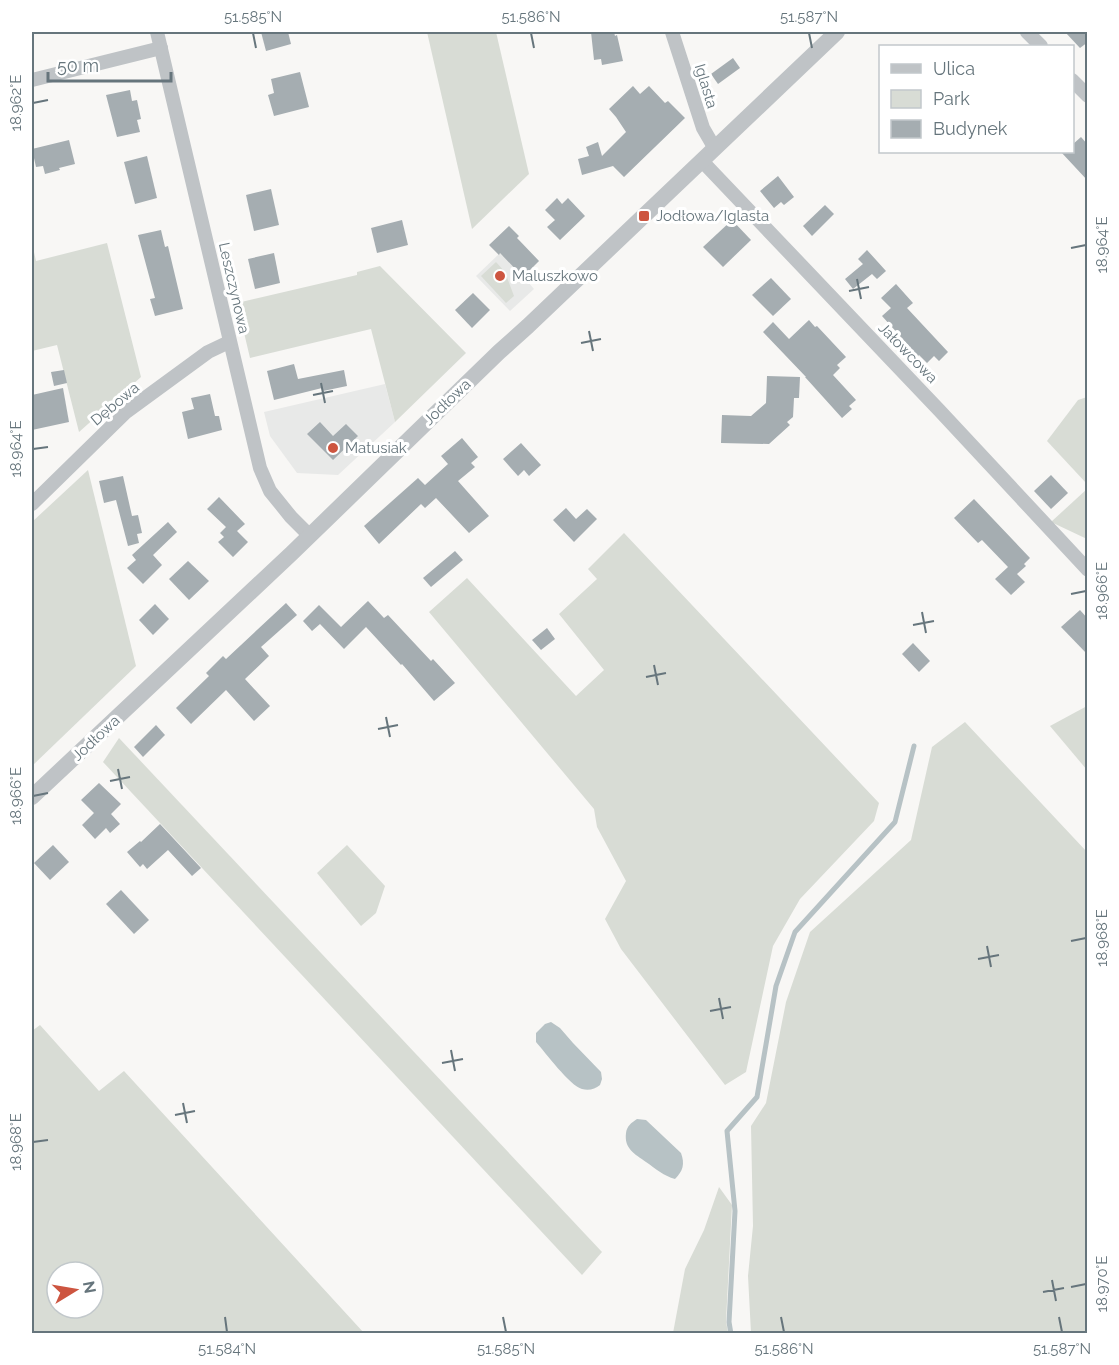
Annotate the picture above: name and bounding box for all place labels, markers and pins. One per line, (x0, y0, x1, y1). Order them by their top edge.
place label: Jodłowa/Iglasta (656, 207, 769, 225)
marker: Jodłowa/Iglasta (637, 209, 651, 223)
place label: Maluszkowo (512, 267, 598, 285)
marker: Maluszkowo (493, 269, 507, 283)
place label: Matusiak (345, 439, 407, 457)
marker: Matusiak (326, 441, 340, 455)

